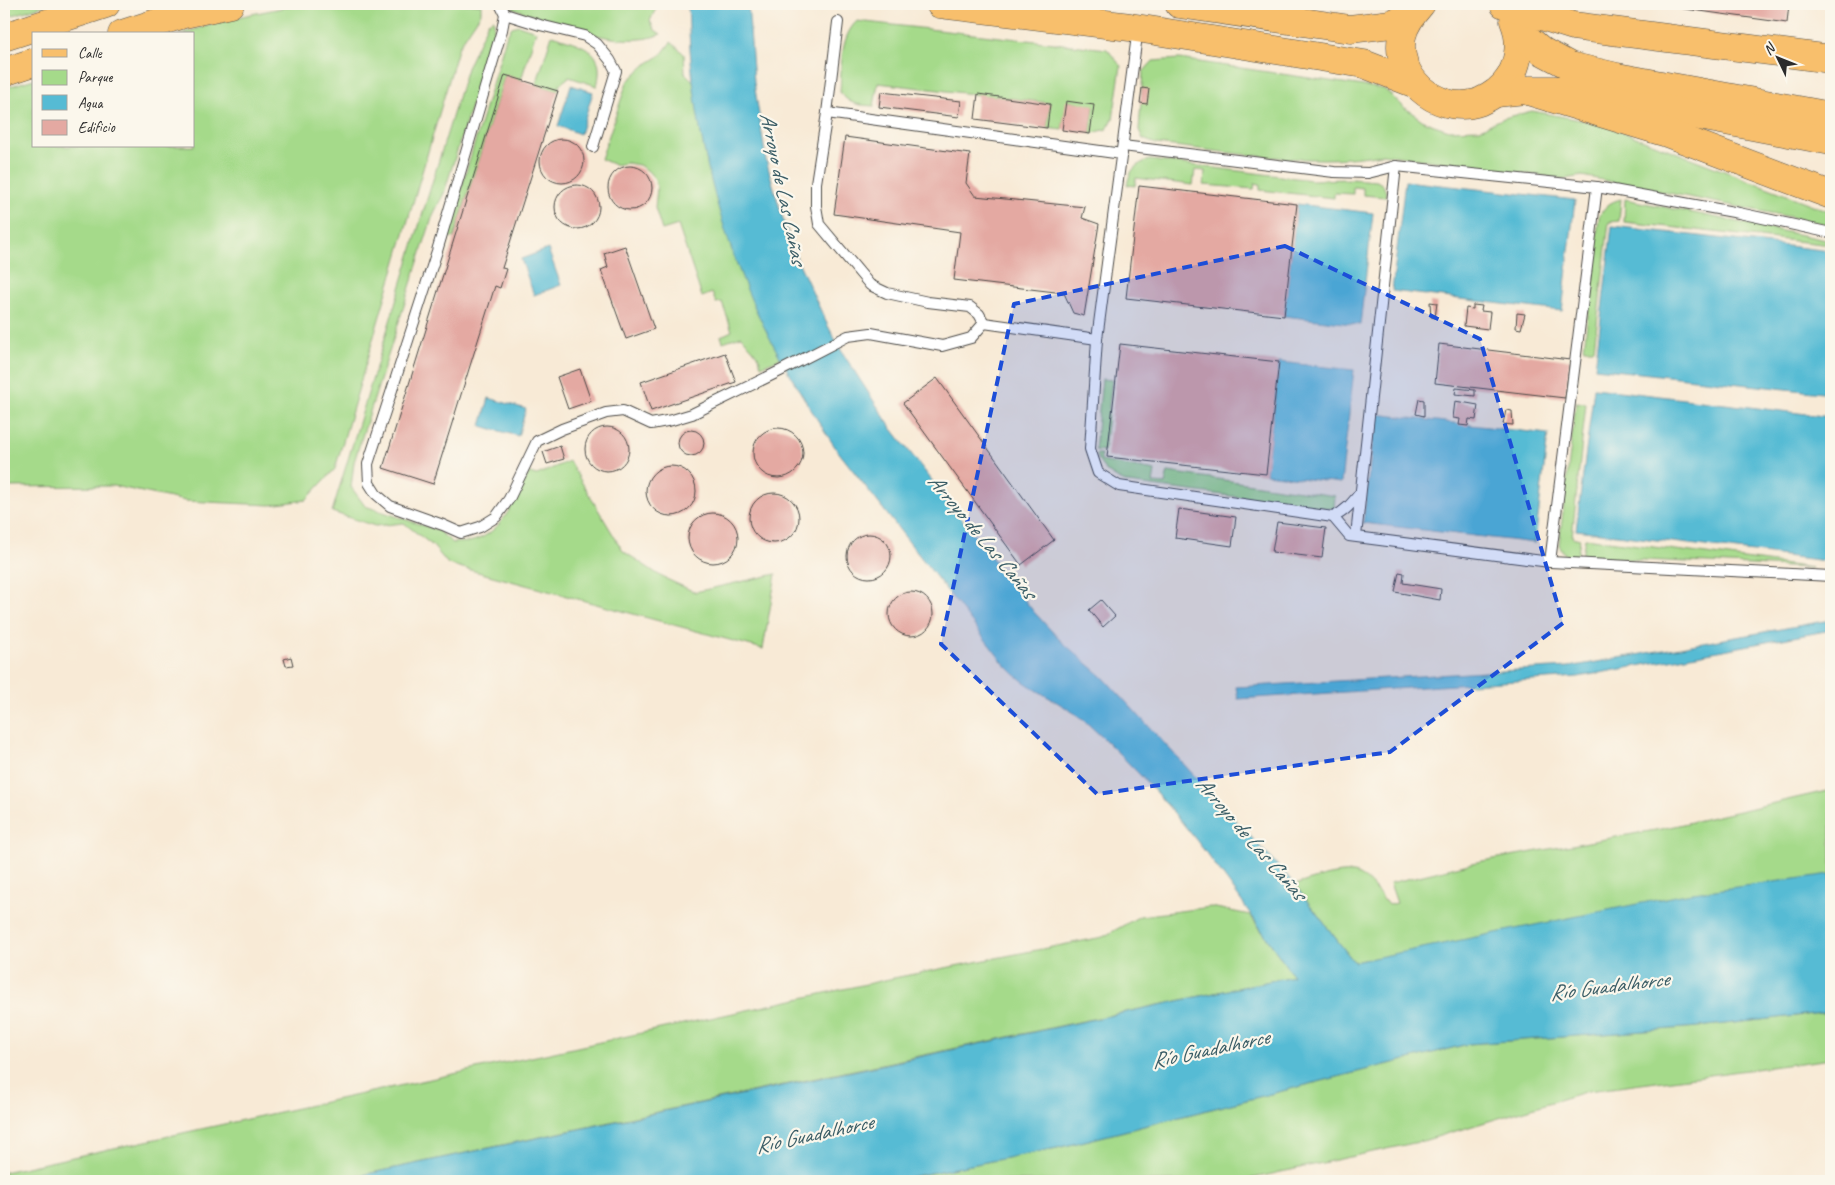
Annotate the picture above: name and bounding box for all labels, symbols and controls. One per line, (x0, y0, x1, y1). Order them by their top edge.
legend (32, 32, 195, 148)
north arrow (1752, 32, 1802, 82)
text: N (1760, 39, 1780, 58)
text: Calle (78, 44, 103, 63)
text: Parque (78, 68, 114, 87)
text: Agua (78, 94, 103, 113)
water label: Arroyo de Las Cañas (753, 110, 814, 271)
text: Edificio (78, 118, 116, 137)
water label: Arroyo de Las Cañas (922, 468, 1045, 608)
water label: Arroyo de Las Cañas (1190, 771, 1315, 909)
water label: Río Guadalhorce (1548, 964, 1673, 1007)
water label: Río Guadalhorce (1149, 1022, 1274, 1075)
water label: Río Guadalhorce (753, 1107, 878, 1160)

